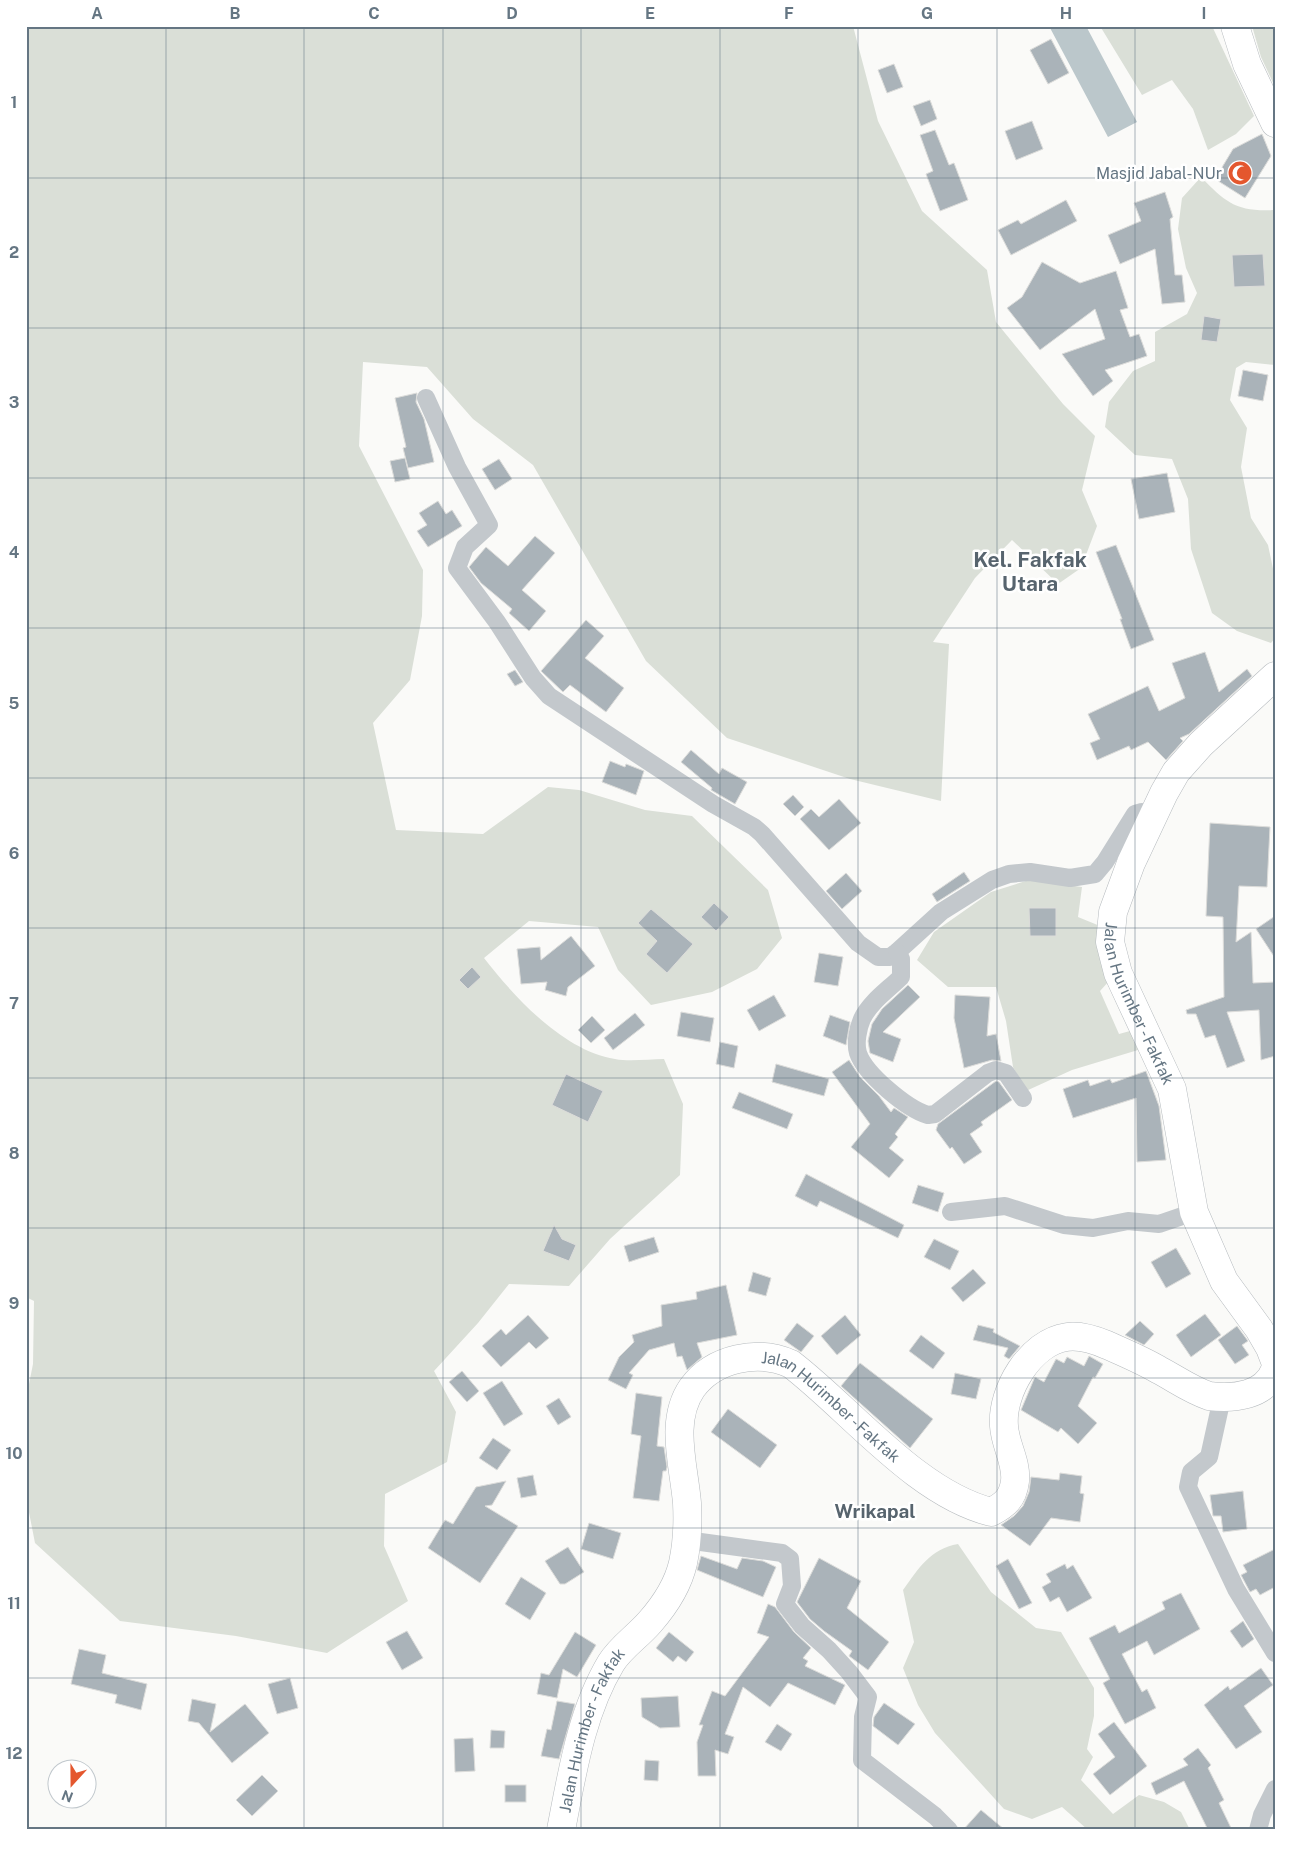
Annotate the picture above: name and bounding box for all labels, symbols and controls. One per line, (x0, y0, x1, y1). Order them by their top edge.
text: A (91, 4, 103, 23)
text: B (230, 4, 241, 23)
text: C (368, 4, 380, 23)
text: D (506, 4, 518, 23)
text: E (645, 4, 655, 23)
text: F (784, 4, 794, 23)
text: G (921, 4, 933, 23)
text: H (1060, 4, 1072, 23)
text: I (1202, 4, 1206, 23)
text: 1 (11, 93, 17, 112)
mosque icon: Masjid Jabal-NUr (1227, 160, 1253, 186)
place label: Masjid Jabal-NUr (1096, 164, 1222, 183)
text: 2 (9, 243, 19, 262)
text: 3 (9, 393, 19, 412)
text: 4 (9, 543, 20, 562)
district label: Kel. Fakfak Utara (973, 547, 1087, 596)
text: 5 (9, 694, 20, 713)
text: 6 (9, 844, 19, 863)
street label: Jalan Hurimber - Fakfak (1101, 921, 1178, 1087)
text: 7 (9, 994, 19, 1013)
text: 8 (9, 1144, 20, 1163)
text: 9 (9, 1294, 19, 1313)
street label: Jalan Hurimber - Fakfak (760, 1347, 904, 1466)
text: 10 (5, 1444, 23, 1463)
district label: Wrikapal (834, 1500, 916, 1522)
text: 11 (7, 1594, 21, 1613)
street label: Jalan Hurimber - Fakfak (555, 1644, 628, 1814)
text: 12 (5, 1744, 23, 1763)
north arrow (48, 1758, 98, 1808)
text: N (59, 1787, 75, 1806)

